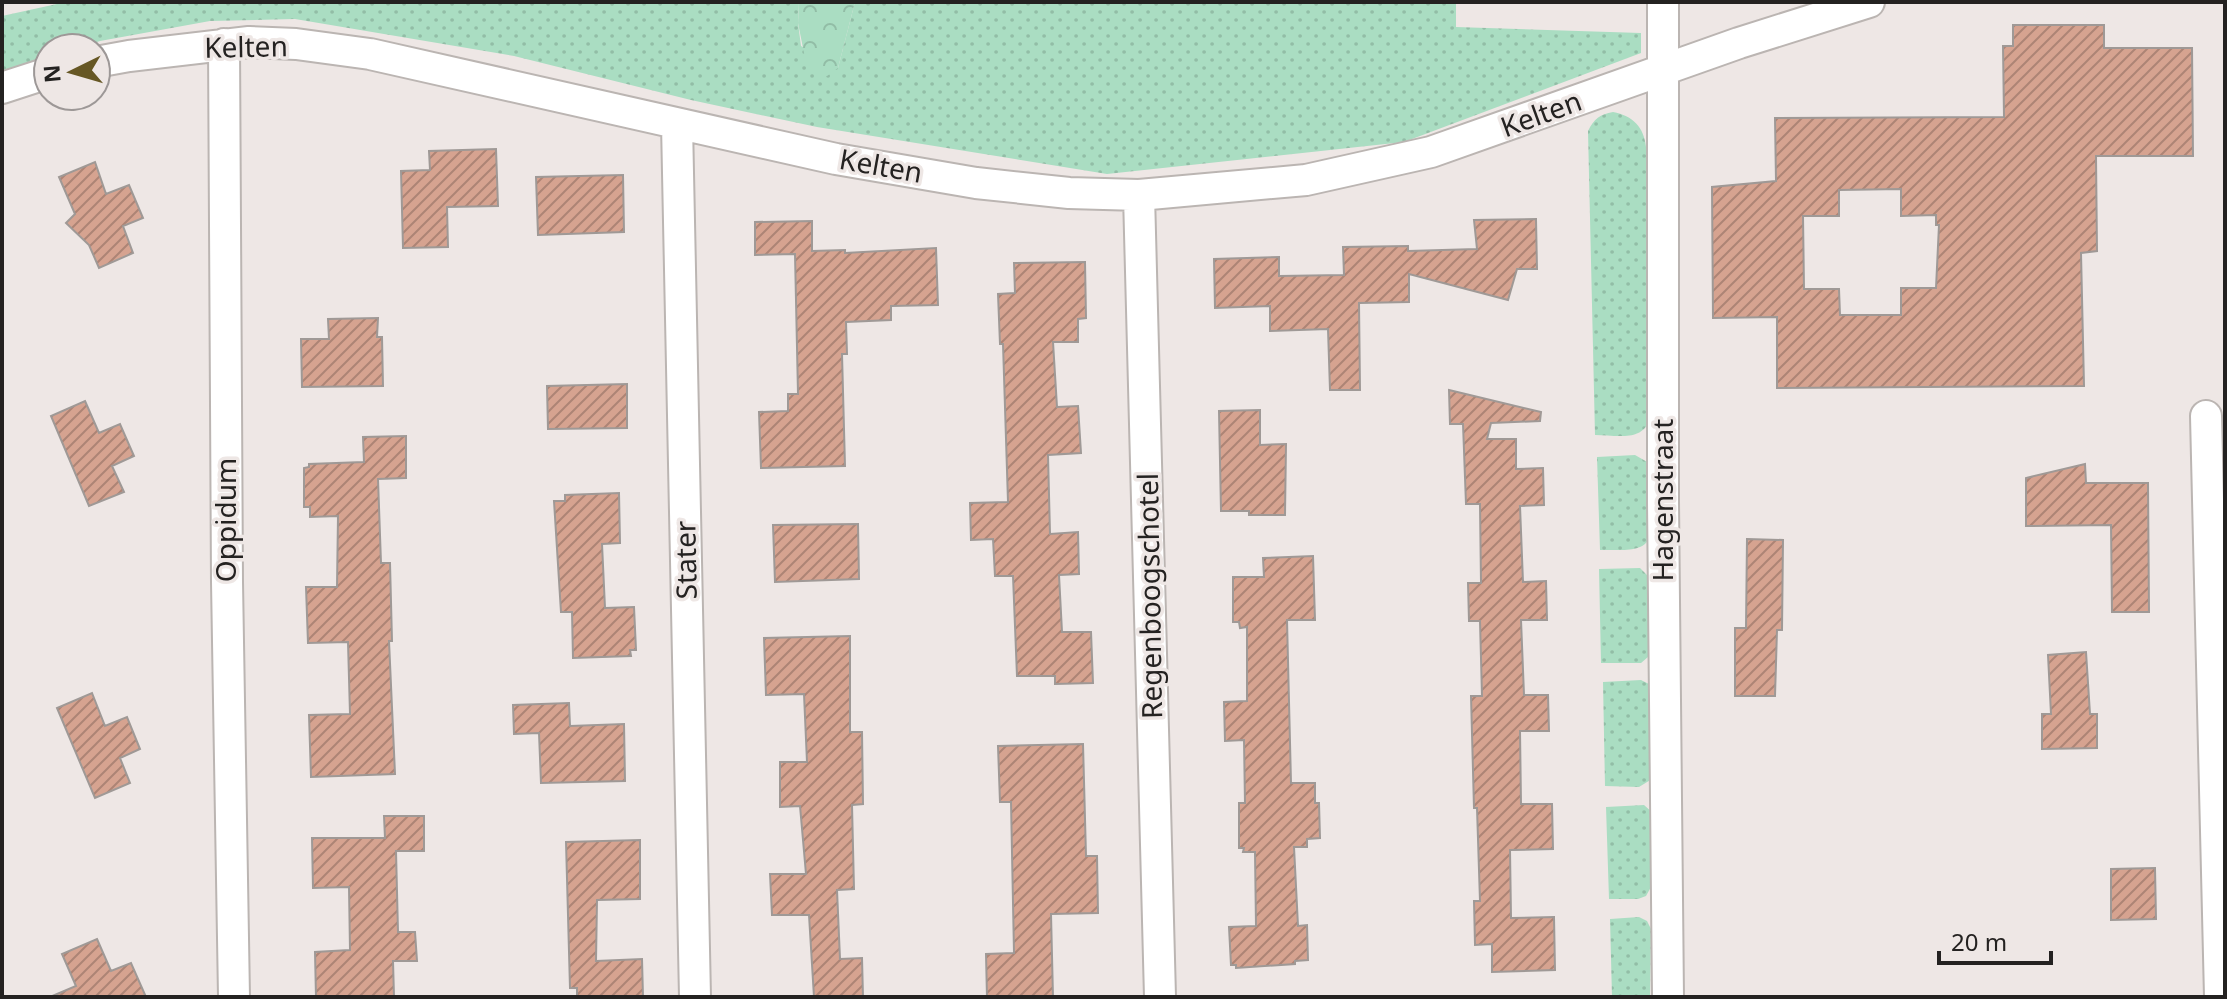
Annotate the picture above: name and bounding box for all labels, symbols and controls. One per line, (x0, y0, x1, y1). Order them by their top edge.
street label: Kelten (204, 26, 288, 66)
north arrow (32, 32, 112, 112)
text: N (35, 64, 67, 84)
street label: Kelten (1495, 81, 1586, 145)
street label: Kelten (837, 139, 926, 191)
street label: Hagenstraat (1643, 419, 1681, 581)
street label: Oppidum (206, 458, 244, 582)
street label: Regenboogschotel (1128, 473, 1170, 719)
street label: Stater (665, 520, 705, 600)
scale bar (1939, 915, 2051, 965)
text: 20 m (1951, 925, 2007, 958)

